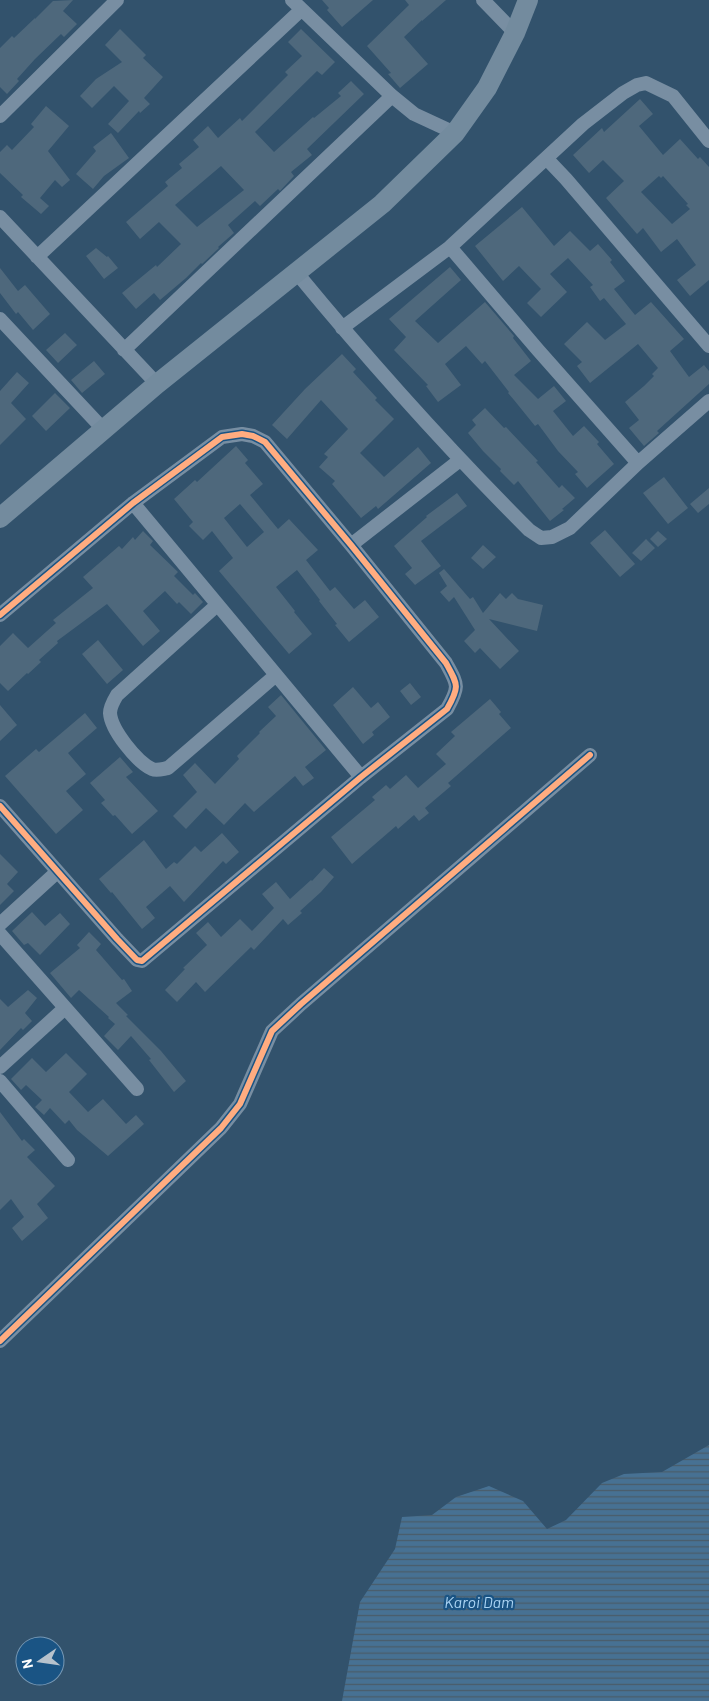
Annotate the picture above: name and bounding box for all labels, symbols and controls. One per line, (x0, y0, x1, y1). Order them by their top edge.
water label: Karoi Dam (444, 1592, 514, 1611)
north arrow (15, 1636, 65, 1686)
text: N (18, 1658, 36, 1670)

